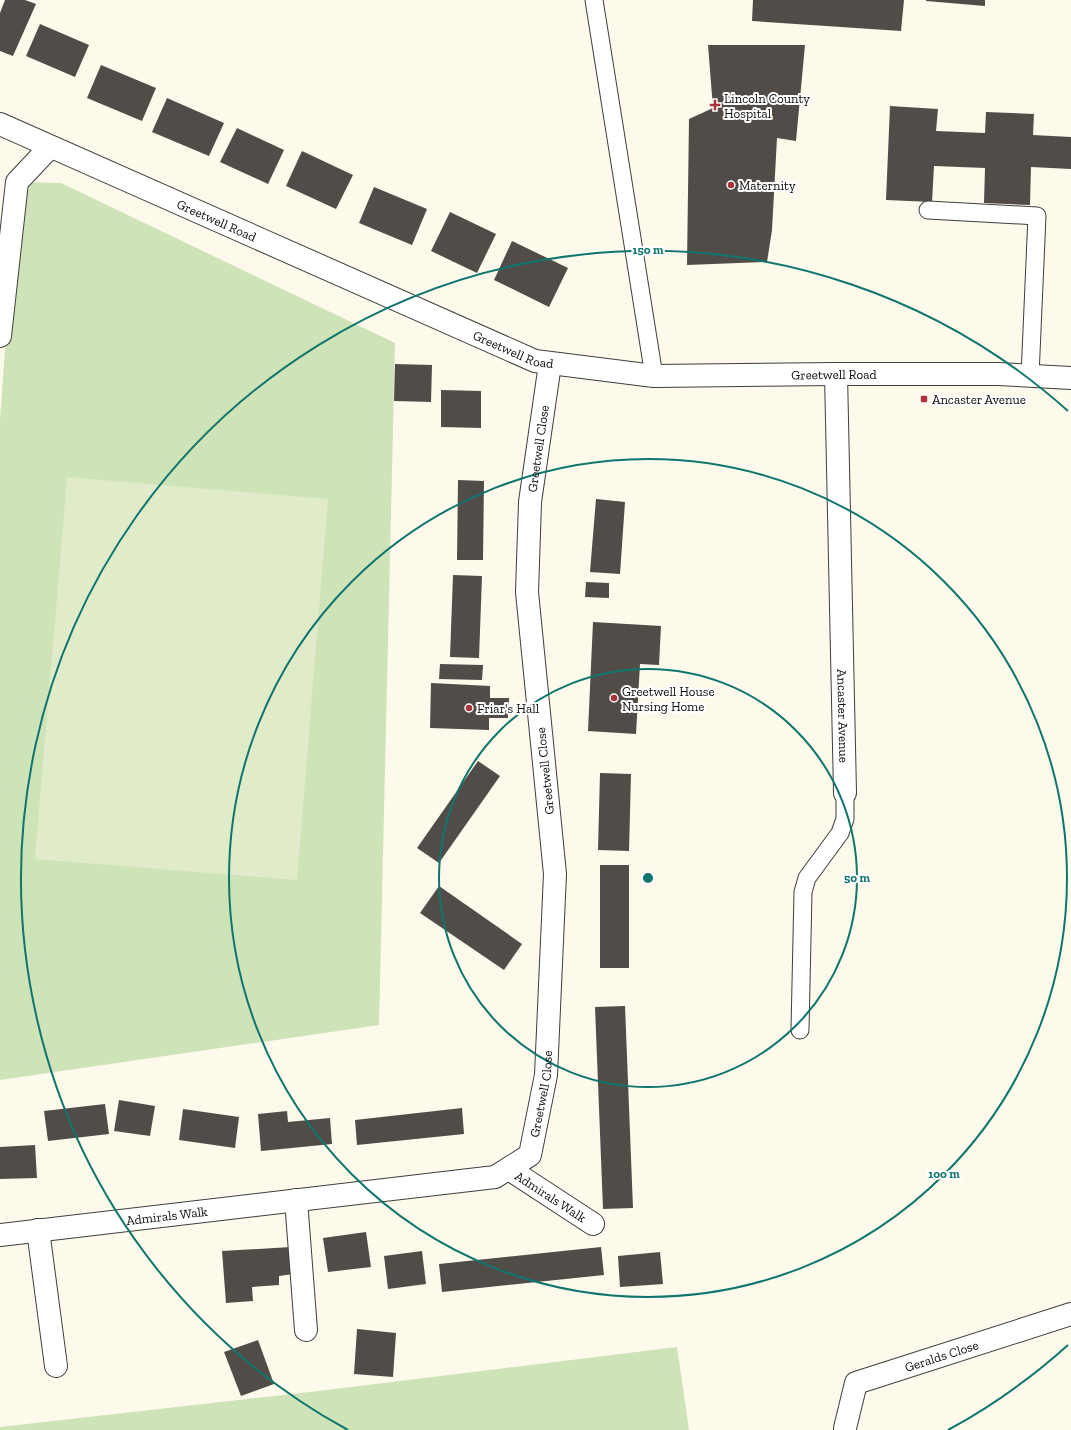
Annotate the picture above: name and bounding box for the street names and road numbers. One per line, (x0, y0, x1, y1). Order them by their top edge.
street label: Greetwell Road (175, 196, 259, 244)
street label: Greetwell Road (471, 327, 554, 371)
street label: Greetwell Road (791, 366, 877, 382)
street label: Greetwell Close (524, 404, 551, 493)
street label: Ancaster Avenue (835, 669, 852, 763)
street label: Greetwell Close (533, 727, 557, 815)
street label: Greetwell Close (526, 1050, 555, 1138)
street label: Admirals Walk (512, 1168, 589, 1225)
street label: Admirals Walk (125, 1203, 209, 1228)
street label: Geralds Close (903, 1337, 980, 1374)

